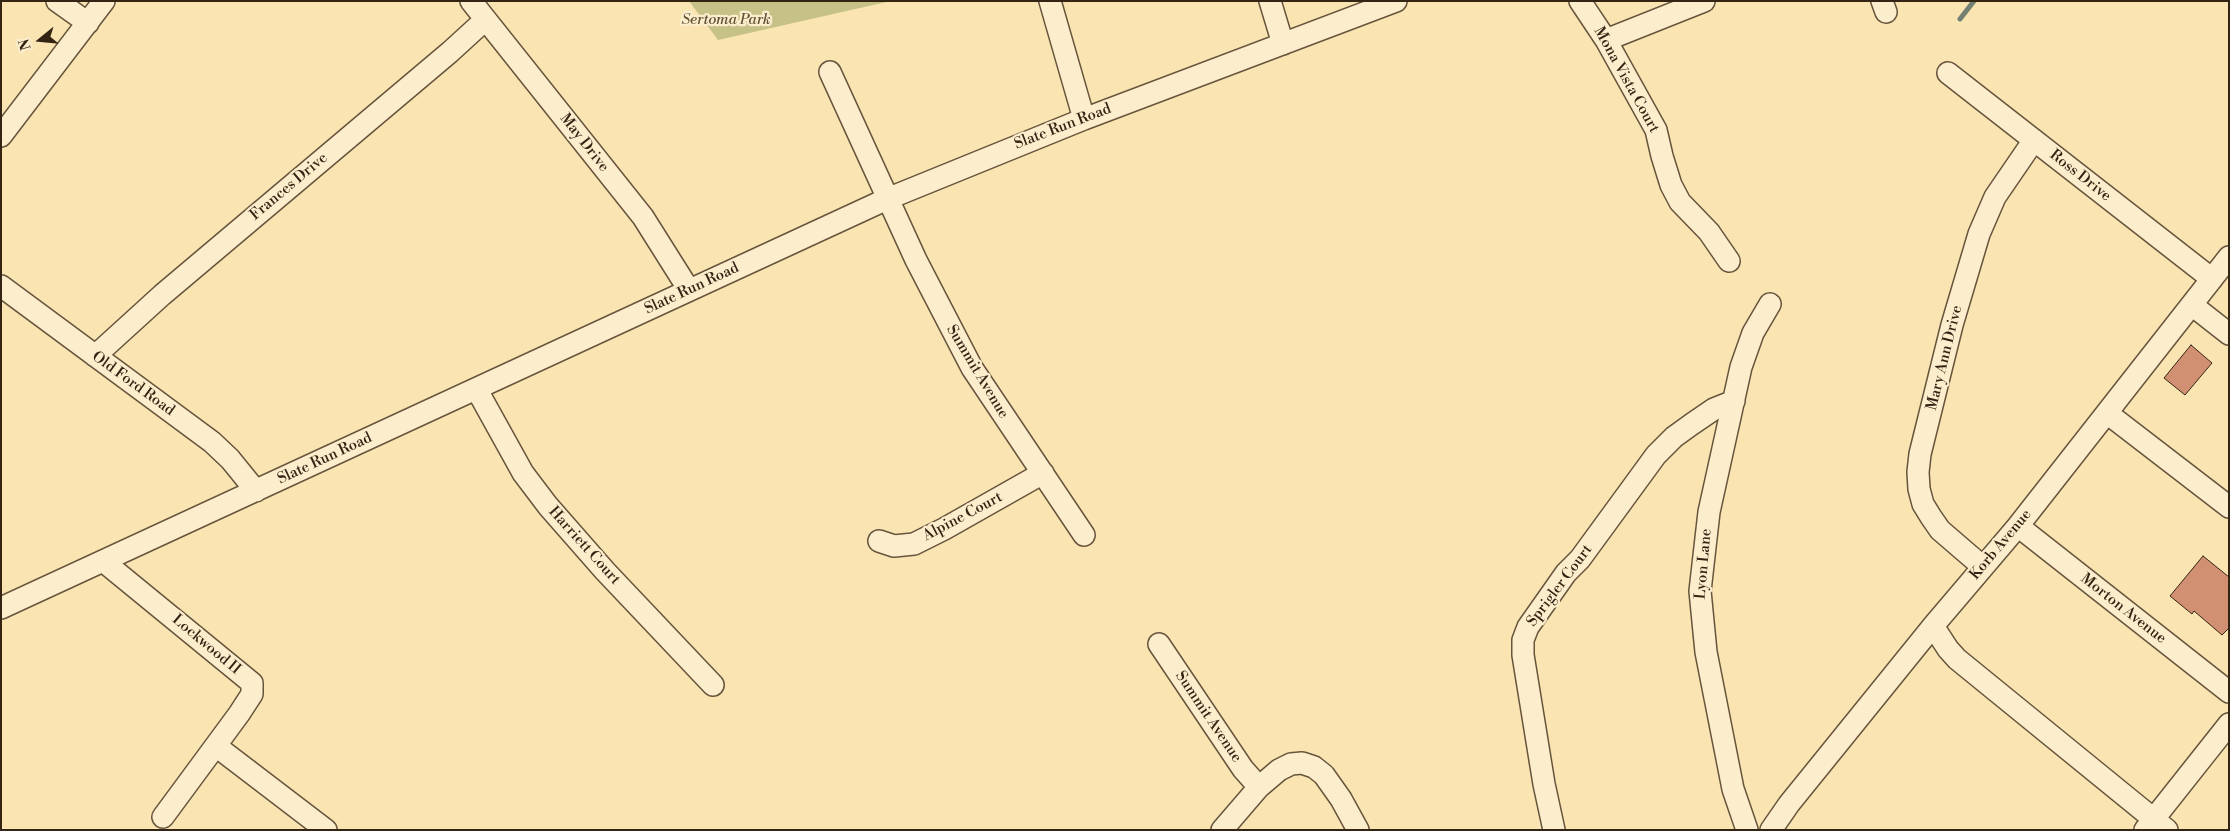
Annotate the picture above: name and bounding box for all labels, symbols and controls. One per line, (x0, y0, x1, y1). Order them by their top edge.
park label: Sertoma Park (681, 11, 771, 29)
north arrow (15, 15, 65, 65)
street label: Mona Vista Court (1589, 24, 1663, 136)
text: N (15, 36, 36, 52)
street label: Slate Run Road (1012, 100, 1114, 154)
street label: May Drive (556, 110, 612, 176)
street label: Ross Drive (2046, 146, 2114, 206)
street label: Frances Drive (247, 149, 331, 225)
street label: Slate Run Road (642, 259, 742, 319)
street label: Mary Ann Drive (1923, 304, 1967, 412)
street label: Summit Avenue (942, 322, 1012, 422)
street label: Old Ford Road (88, 348, 178, 420)
street label: Slate Run Road (275, 429, 375, 489)
street label: Alpine Court (920, 489, 1006, 545)
street label: Harriett Court (544, 503, 624, 589)
street label: Korb Avenue (1966, 506, 2036, 584)
street label: Lyon Lane (1692, 528, 1716, 600)
street label: Sprigler Court (1523, 542, 1597, 630)
street label: Morton Avenue (2077, 570, 2169, 648)
street label: Lockwood II (168, 611, 244, 679)
street label: Summit Avenue (1171, 668, 1245, 766)

